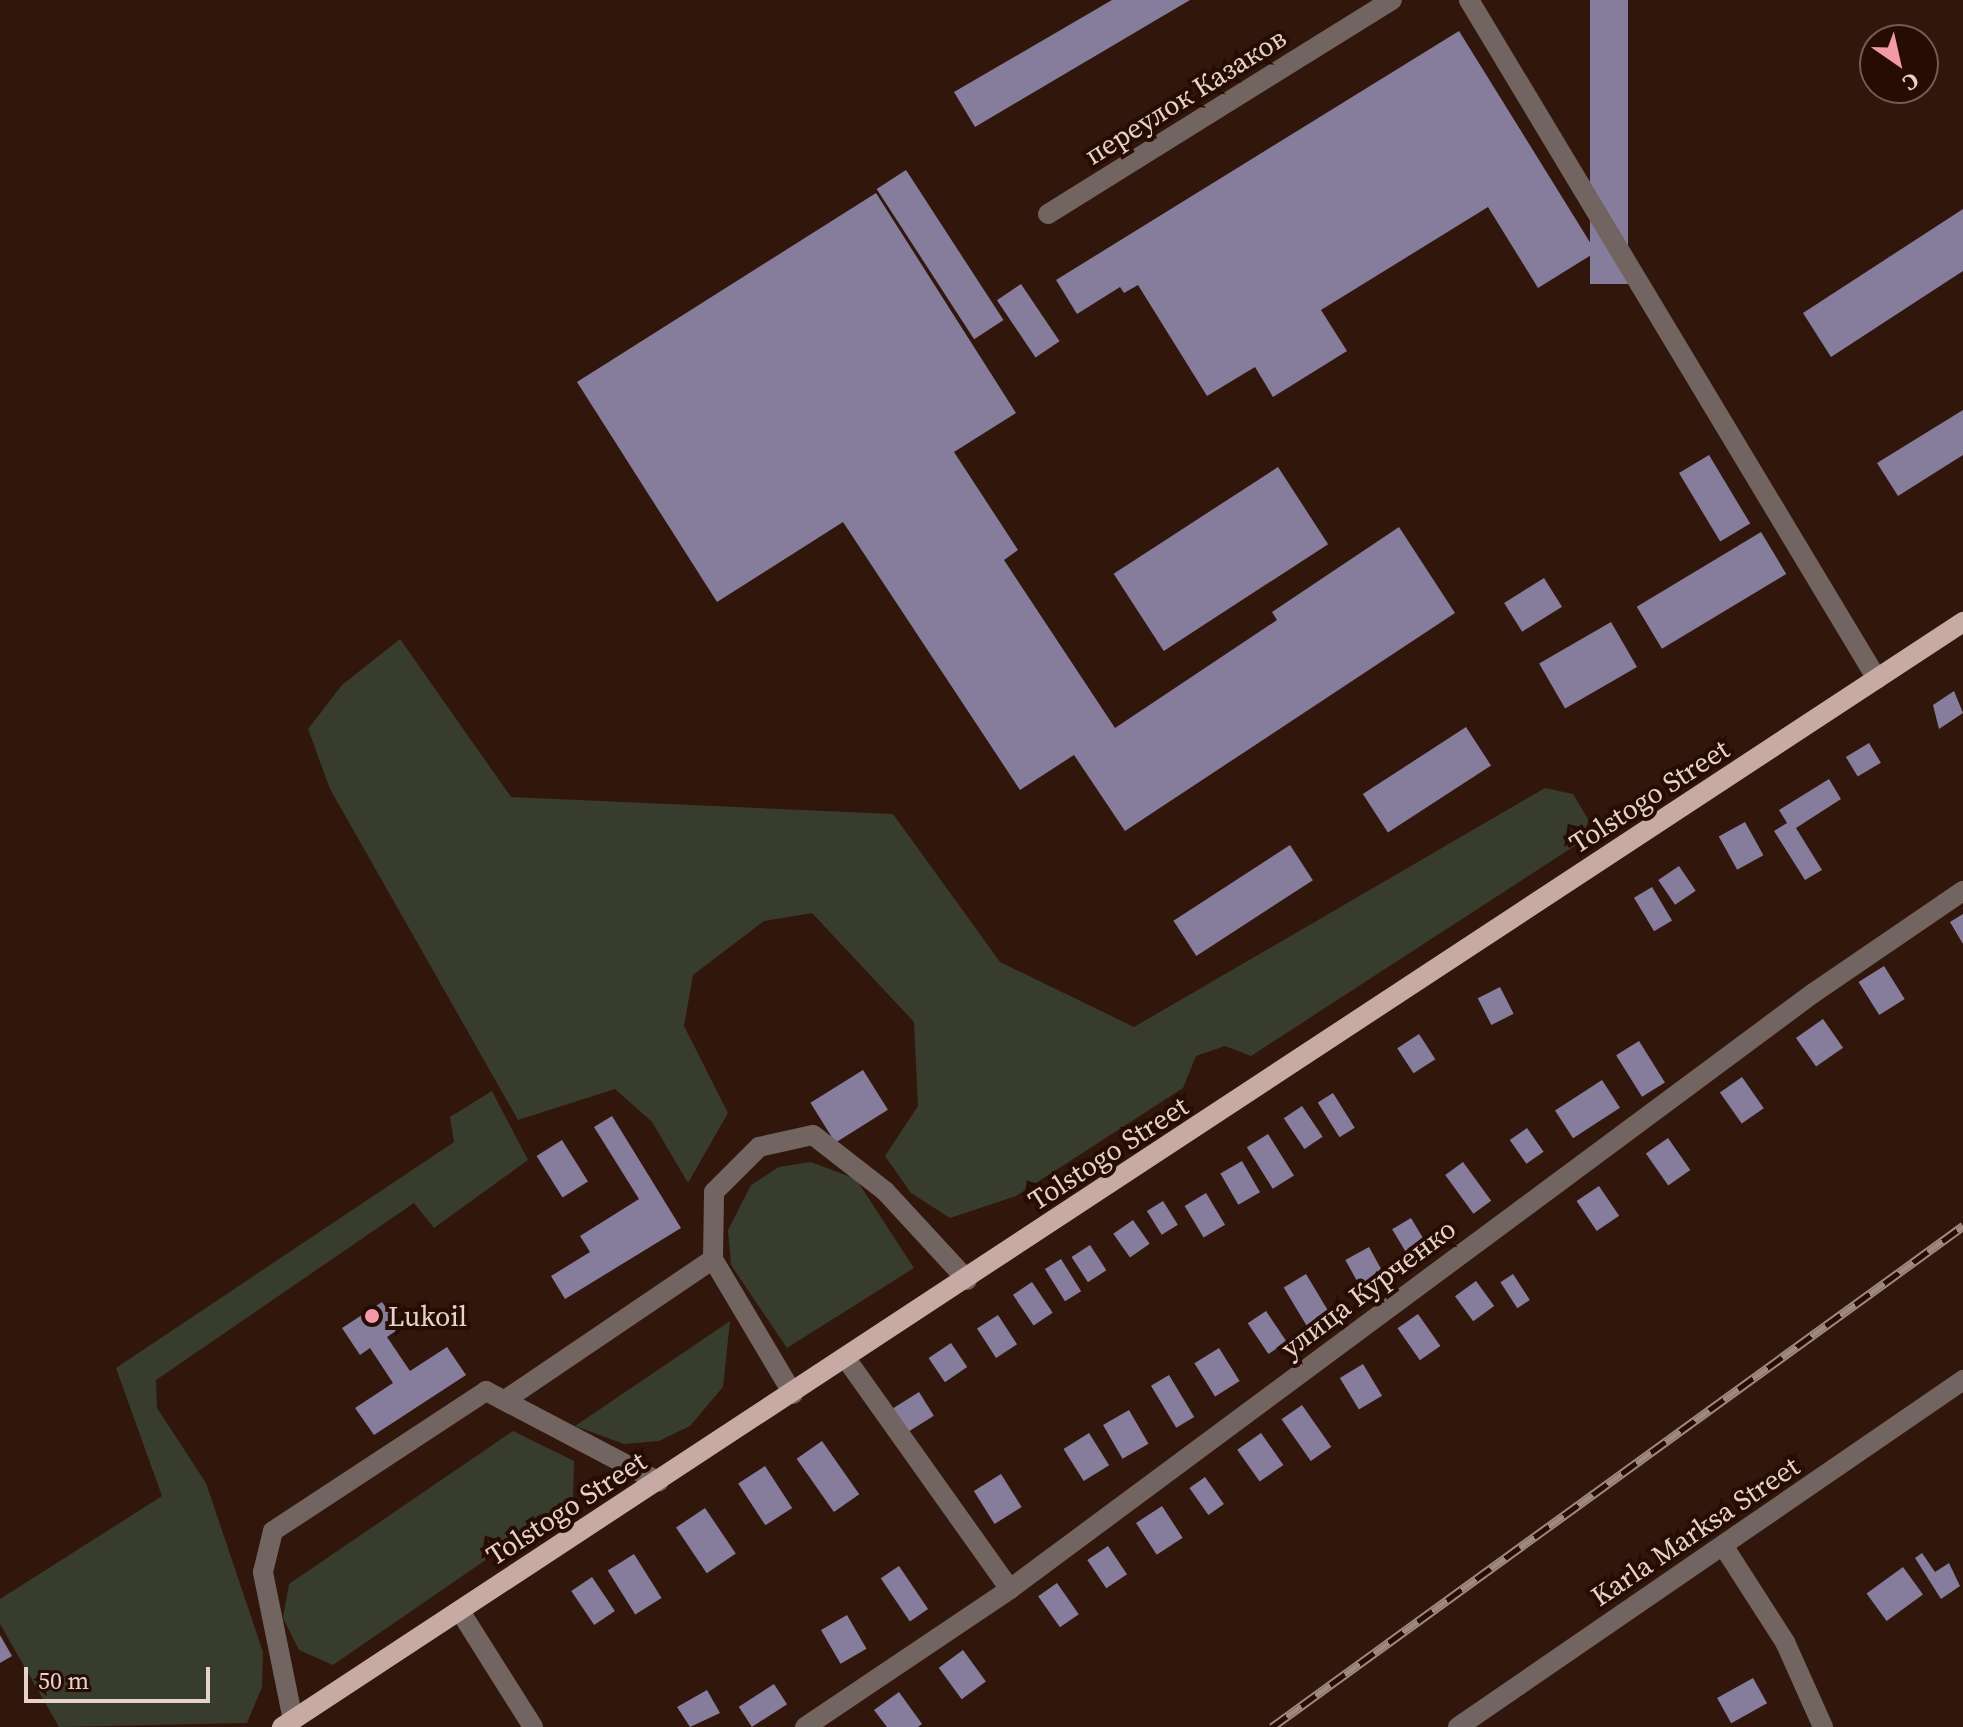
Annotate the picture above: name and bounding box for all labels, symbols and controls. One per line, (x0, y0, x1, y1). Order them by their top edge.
street label: переулок Казаков (1078, 20, 1292, 172)
north arrow (1859, 24, 1939, 104)
text: С (1897, 66, 1925, 99)
street label: Tolstogo Street (1563, 732, 1735, 860)
street label: Tolstogo Street (1022, 1089, 1194, 1217)
street label: улица Курченко (1274, 1211, 1462, 1365)
place label: Lukoil (388, 1299, 467, 1333)
marker: Lukoil (363, 1307, 381, 1325)
street label: Tolstogo Street (480, 1444, 652, 1572)
street label: Karla Marksa Street (1585, 1449, 1805, 1613)
scale bar (28, 1651, 214, 1701)
text: 50 m (38, 1664, 89, 1697)

